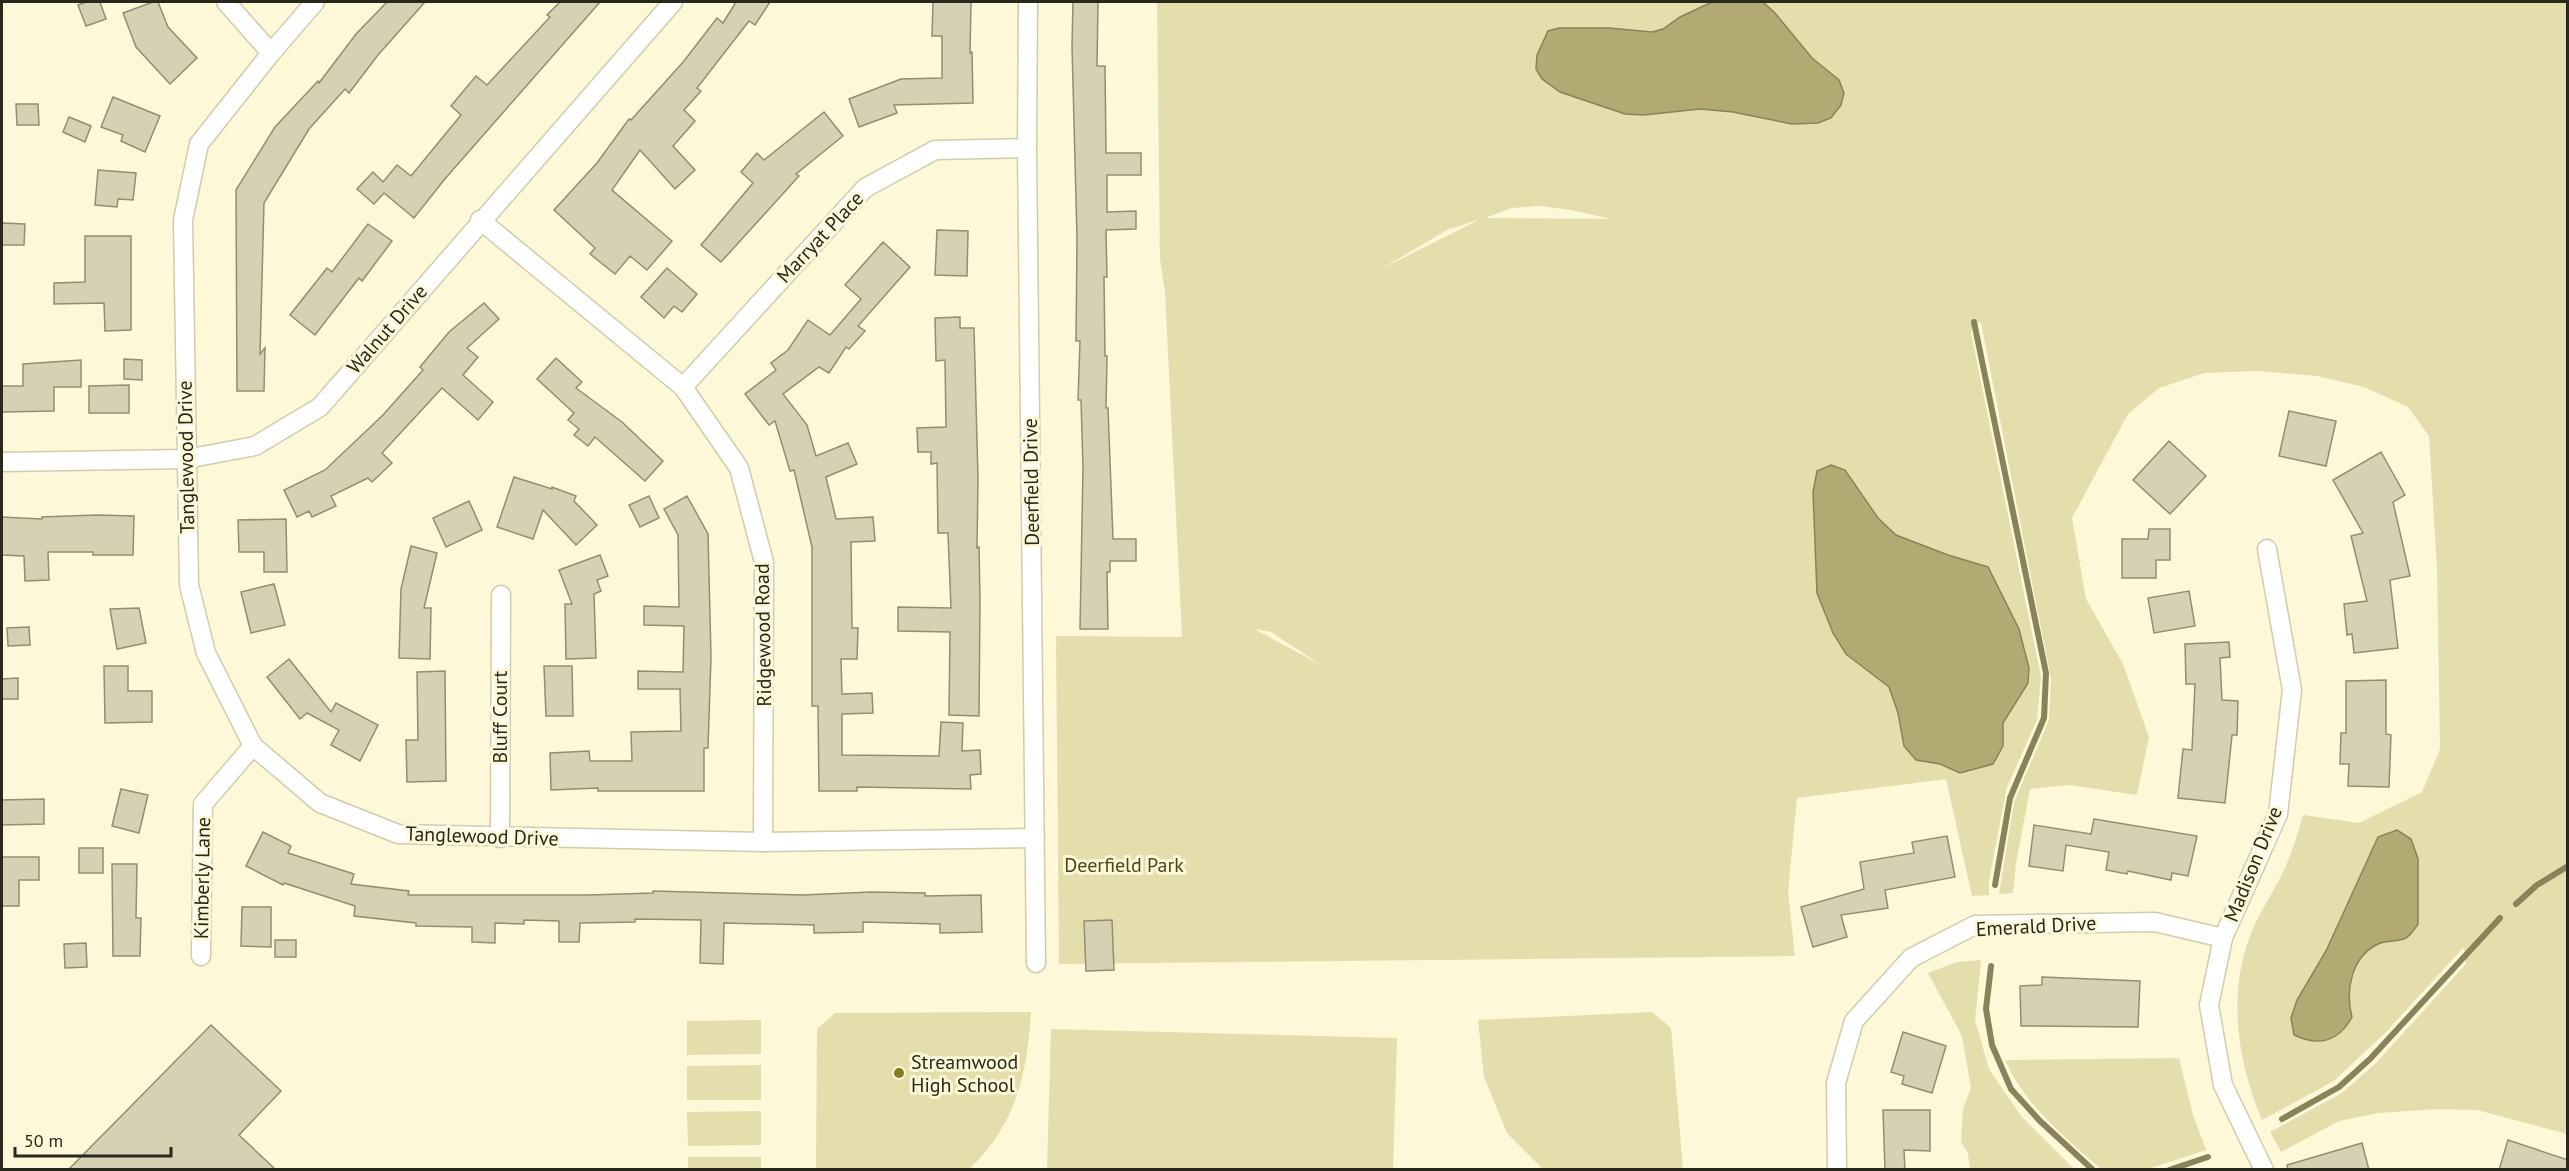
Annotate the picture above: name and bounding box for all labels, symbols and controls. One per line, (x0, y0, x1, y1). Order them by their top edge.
street label: Marryat Place (771, 186, 869, 288)
street label: Walnut Drive (341, 279, 433, 379)
street label: Tanglewood Drive (172, 380, 200, 534)
street label: Deerfield Drive (1017, 418, 1045, 546)
street label: Ridgewood Road (749, 563, 777, 707)
street label: Bluff Court (487, 670, 513, 763)
street label: Madison Drive (2218, 803, 2288, 925)
street label: Kimberly Lane (188, 817, 216, 939)
street label: Tanglewood Drive (405, 820, 559, 852)
park label: Deerfield Park (1064, 852, 1184, 878)
street label: Emerald Drive (1975, 910, 2097, 942)
place label: Streamwood High School (911, 1049, 1018, 1098)
marker: Streamwood High School (892, 1066, 906, 1080)
scale bar (15, 1120, 171, 1158)
text: 50 m (24, 1129, 63, 1152)

